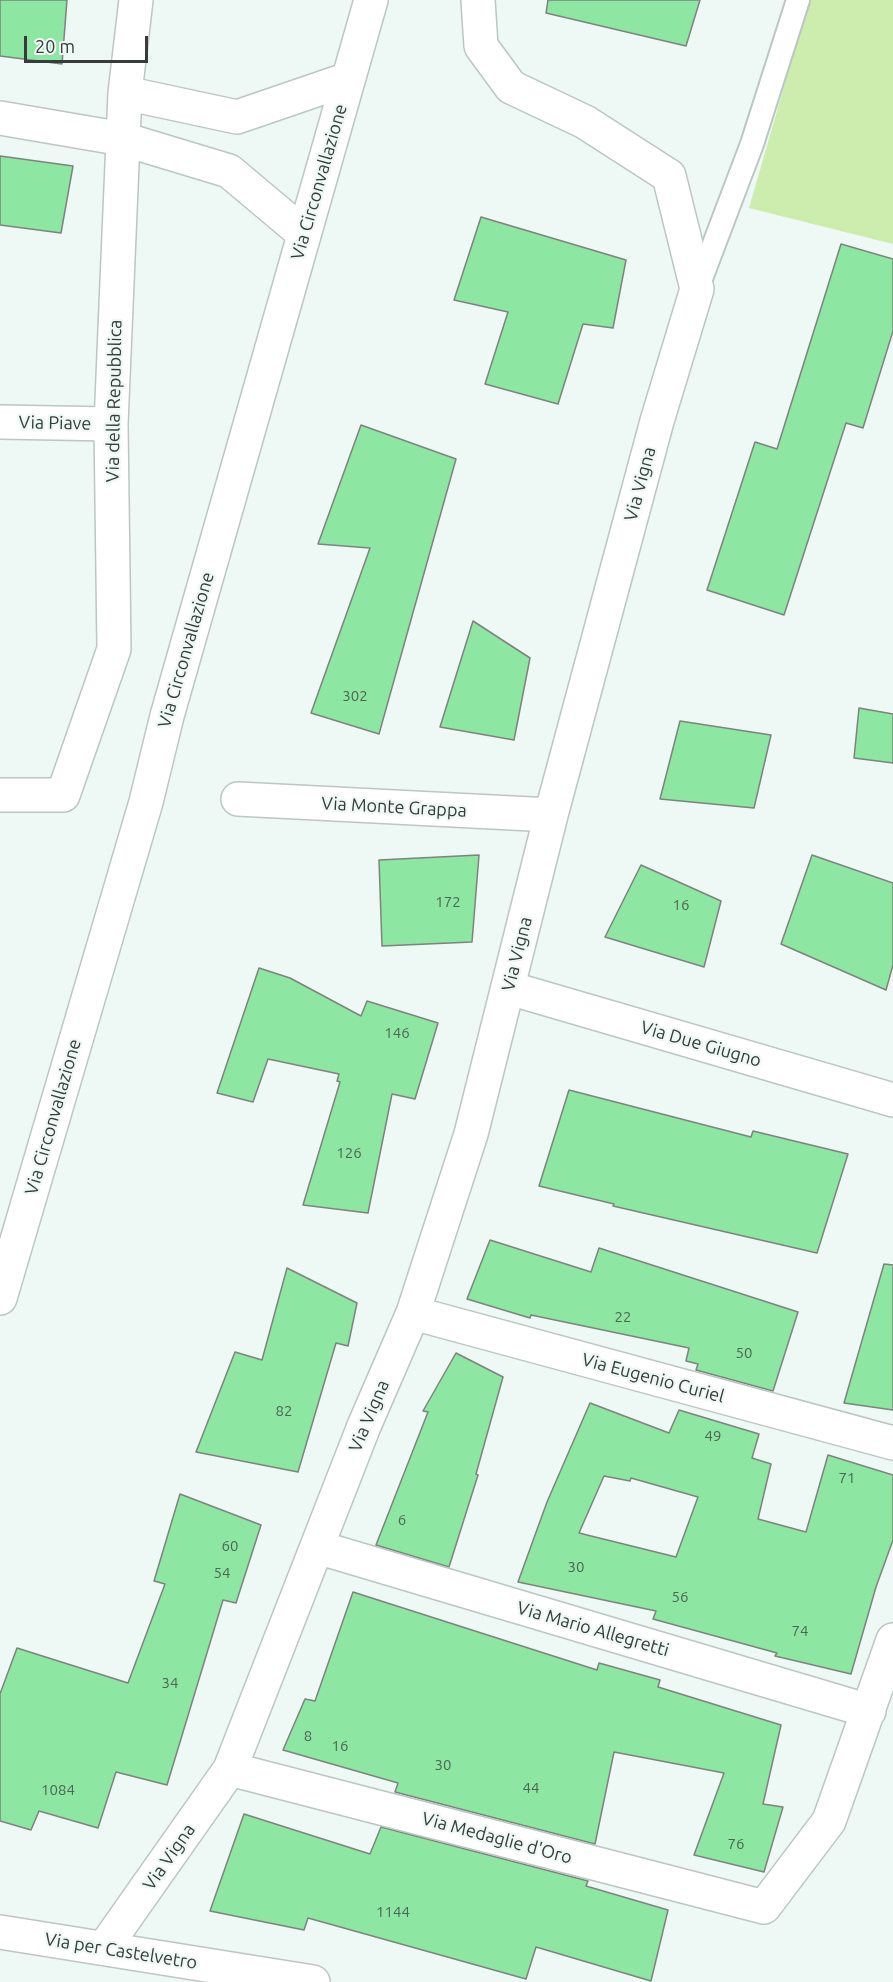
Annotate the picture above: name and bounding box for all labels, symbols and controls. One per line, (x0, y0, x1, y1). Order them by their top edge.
scale bar (27, 24, 152, 62)
text: 20 m (35, 36, 75, 56)
street label: Via Circonvallazione (286, 102, 352, 262)
street label: Via della Repubblica (102, 319, 126, 483)
street label: Via Piave (18, 412, 92, 434)
street label: Via Vigna (620, 444, 660, 524)
street label: Via Circonvallazione (153, 570, 219, 730)
house number: 302 (342, 687, 368, 705)
street label: Via Monte Grappa (321, 792, 467, 822)
house number: 172 (435, 893, 461, 911)
house number: 16 (673, 896, 689, 914)
street label: Via Vigna (497, 915, 537, 993)
street label: Via Due Giugno (638, 1016, 764, 1072)
house number: 146 (384, 1024, 410, 1042)
street label: Via Circonvallazione (20, 1037, 86, 1197)
house number: 126 (336, 1144, 362, 1162)
house number: 22 (615, 1308, 631, 1326)
house number: 50 (736, 1344, 752, 1362)
street label: Via Eugenio Curiel (579, 1349, 727, 1407)
street label: Via Vigna (344, 1377, 394, 1455)
house number: 82 (276, 1402, 292, 1420)
house number: 49 (705, 1427, 721, 1445)
house number: 71 (839, 1469, 855, 1487)
house number: 6 (398, 1511, 406, 1529)
house number: 60 (222, 1537, 238, 1555)
house number: 30 (568, 1558, 584, 1576)
house number: 54 (214, 1564, 230, 1582)
house number: 56 (672, 1588, 688, 1606)
street label: Via Mario Allegretti (514, 1597, 672, 1661)
house number: 74 (792, 1622, 808, 1640)
house number: 34 (162, 1674, 178, 1692)
house number: 8 (304, 1727, 312, 1745)
house number: 16 (332, 1737, 348, 1755)
house number: 30 (435, 1756, 451, 1774)
house number: 44 (523, 1779, 539, 1797)
house number: 1084 (41, 1781, 75, 1799)
street label: Via Medaglie d'Oro (420, 1808, 574, 1868)
street label: Via Vigna (138, 1820, 200, 1894)
house number: 76 (728, 1835, 744, 1853)
house number: 1144 (376, 1903, 410, 1921)
street label: Via per Castelvetro (43, 1928, 199, 1974)

